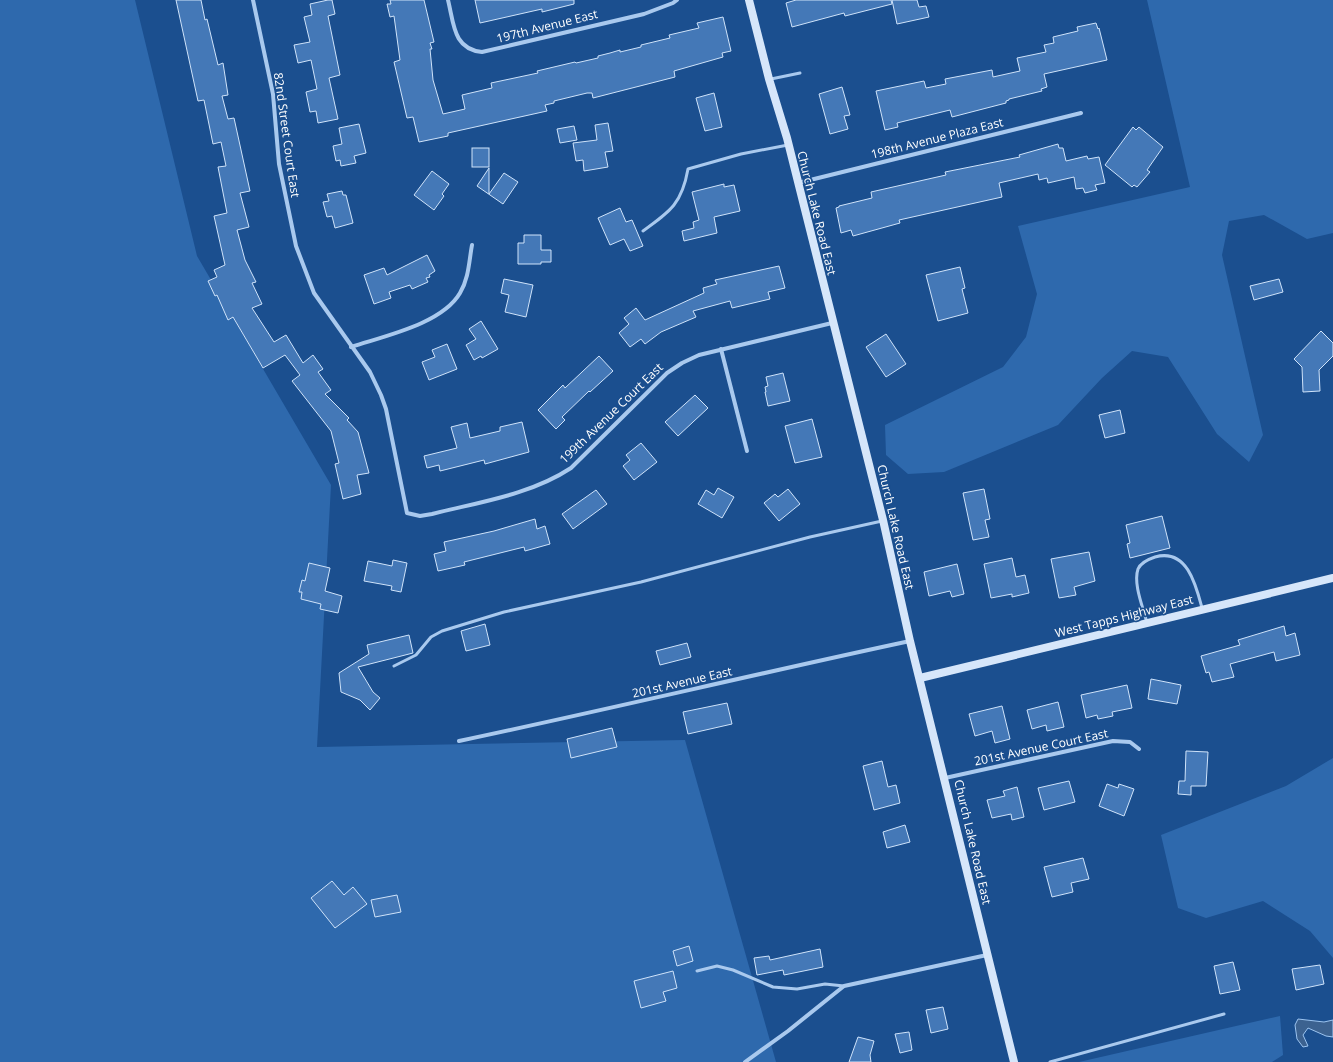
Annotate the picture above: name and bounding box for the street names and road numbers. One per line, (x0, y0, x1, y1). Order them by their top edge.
street label: 197th Avenue East (495, 5, 599, 47)
street label: 82nd Street Court East (270, 71, 304, 199)
street label: 198th Avenue Plaza East (869, 113, 1005, 163)
street label: Church Lake Road East (793, 149, 841, 277)
street label: 199th Avenue Court East (555, 359, 667, 467)
street label: Church Lake Road East (873, 463, 919, 591)
street label: West Tapps Highway East (1053, 591, 1195, 641)
street label: 201st Avenue East (630, 662, 734, 702)
street label: 201st Avenue Court East (973, 725, 1109, 769)
street label: Church Lake Road East (950, 778, 996, 906)

